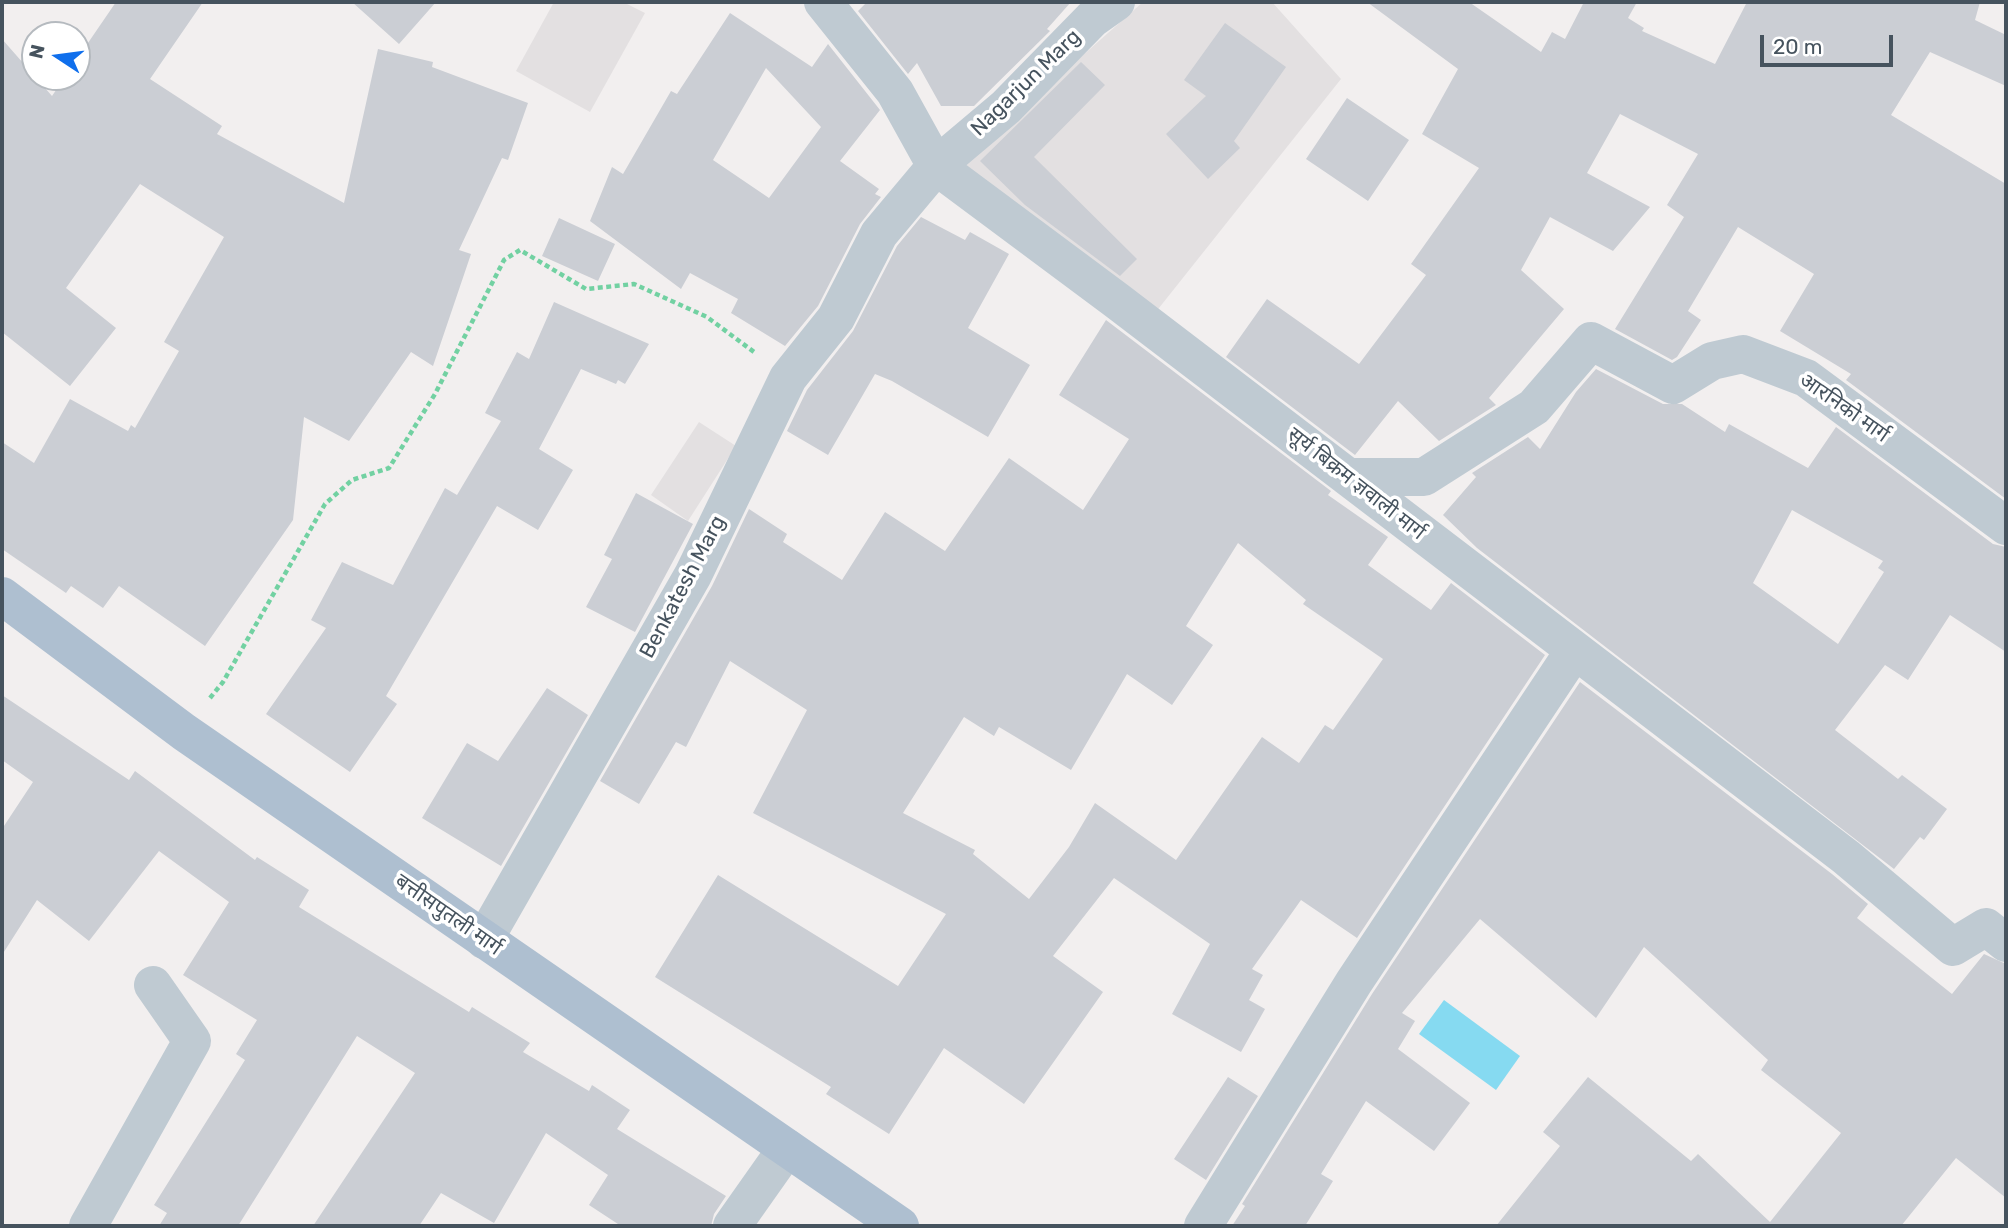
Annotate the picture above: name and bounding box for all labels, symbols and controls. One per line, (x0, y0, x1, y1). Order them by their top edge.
north arrow (21, 21, 91, 91)
scale bar (1763, 21, 1896, 65)
street label: Nagarjun Marg (966, 24, 1086, 142)
text: 20 m (1773, 34, 1822, 59)
text: N (24, 42, 50, 61)
street label: आरनिको मार्ग (1794, 368, 1894, 448)
street label: सूर्य बिक्रम ज्ञवाली मार्ग (1282, 422, 1430, 546)
street label: Benkatesh Marg (635, 511, 731, 663)
street label: बत्तीसपुतली मार्ग (390, 869, 506, 961)

